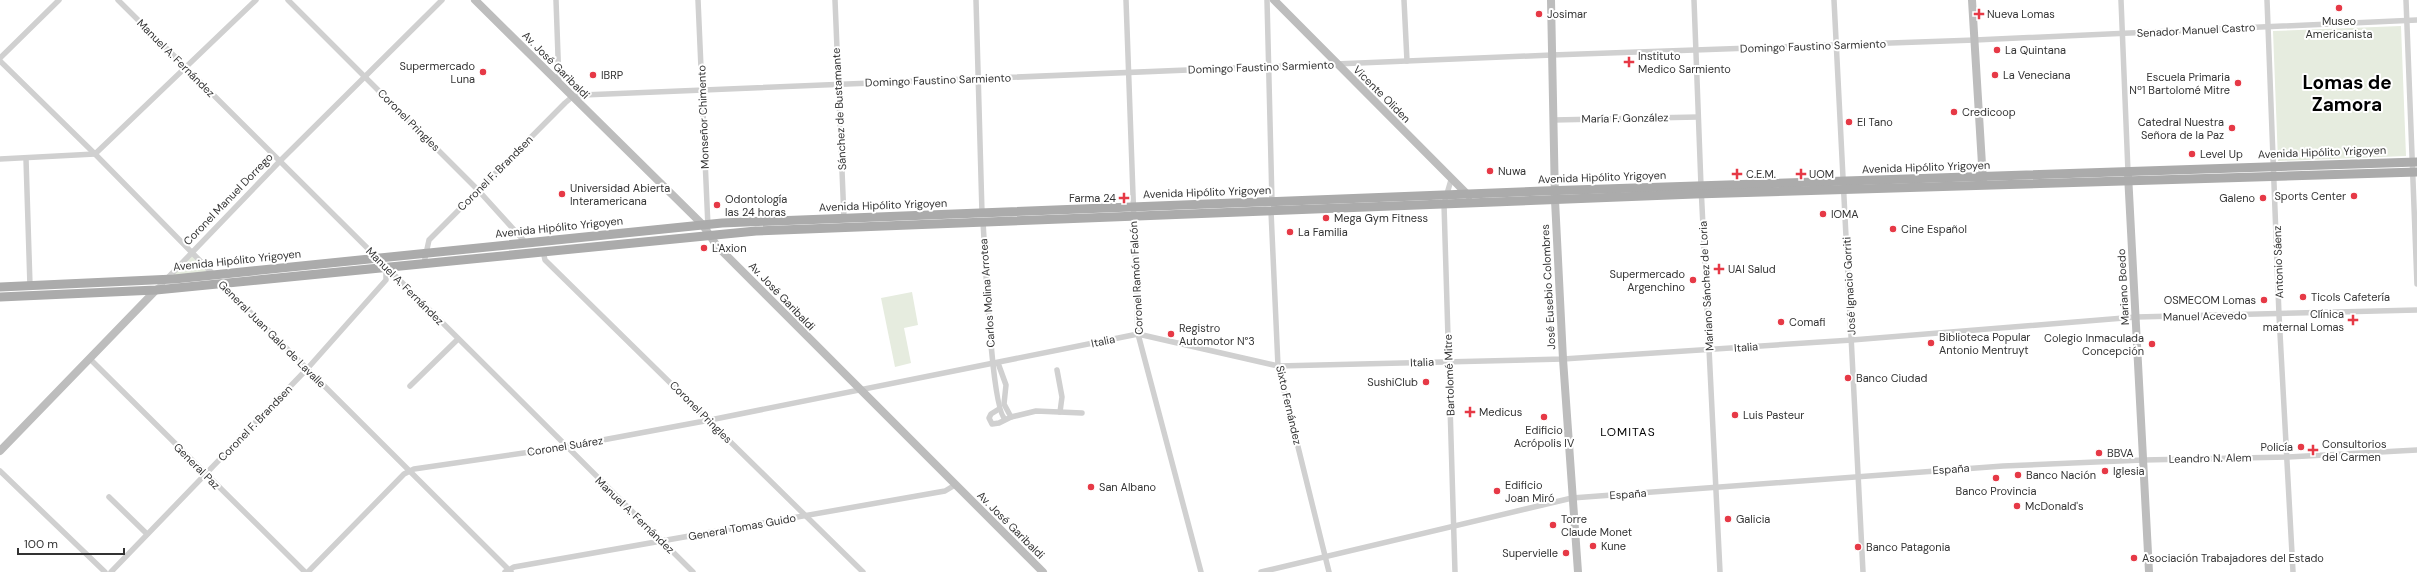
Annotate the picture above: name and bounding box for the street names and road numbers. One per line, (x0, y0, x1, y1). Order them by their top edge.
street label: Manuel A. Fernández (134, 16, 218, 100)
street label: Senador Manuel Castro (2136, 20, 2256, 40)
street label: Av. José Garibaldi (519, 28, 593, 102)
street label: Domingo Faustino Sarmiento (1740, 36, 1886, 56)
street label: Sánchez de Bustamante (829, 47, 849, 171)
street label: Domingo Faustino Sarmiento (1188, 57, 1334, 77)
street label: Vicente Oliden (1350, 62, 1414, 126)
street label: Monseñor Chimento (694, 65, 712, 169)
street label: Domingo Faustino Sarmiento (865, 70, 1011, 90)
street label: Coronel Pringles (375, 86, 443, 154)
street label: María F. González (1581, 110, 1669, 126)
street label: Coronel F. Brandsen (454, 132, 536, 214)
street label: Avenida Hipólito Yrigoyen (2258, 143, 2386, 161)
street label: Coronel Manuel Dorrego (180, 150, 276, 248)
street label: Avenida Hipólito Yrigoyen (1862, 158, 1990, 176)
street label: Avenida Hipólito Yrigoyen (1538, 168, 1666, 186)
street label: Avenida Hipólito Yrigoyen (1143, 183, 1271, 201)
street label: Avenida Hipólito Yrigoyen (819, 196, 947, 214)
street label: Avenida Hipólito Yrigoyen (494, 213, 624, 241)
street label: Coronel Ramón Falcón (1126, 221, 1146, 335)
street label: Mariano Sánchez de Loria (1696, 221, 1716, 351)
street label: José Eusebio Colombres (1538, 224, 1558, 350)
street label: Antonio Sáenz (2270, 225, 2286, 299)
street label: José Ignacio Gorriti (1839, 236, 1859, 336)
street label: Carlos Molina Arrotea (976, 238, 998, 348)
street label: Manuel A. Fernández (363, 244, 447, 328)
street label: Avenida Hipólito Yrigoyen (172, 246, 302, 274)
street label: Mariano Boedo (2114, 248, 2132, 326)
street label: Av. José Garibaldi (746, 259, 818, 333)
street label: General Juan Galo de Lavalle (215, 277, 329, 391)
street label: Manuel Acevedo (2163, 308, 2247, 324)
street label: Italia (1090, 332, 1116, 350)
street label: Bartolomé Mitre (1441, 334, 1457, 416)
street label: Italia (1734, 339, 1758, 355)
street label: Italia (1410, 355, 1434, 369)
street label: Sixto Fernández (1273, 364, 1305, 446)
street label: Coronel Pringles (667, 378, 735, 446)
street label: Coronel F. Brandsen (215, 382, 295, 464)
street label: Coronel Suárez (526, 433, 604, 459)
street label: General Paz (171, 440, 223, 492)
street label: Leandro N. Alem (2168, 450, 2252, 466)
street label: España (1932, 461, 1970, 477)
street label: Manuel A. Fernández (592, 474, 678, 556)
street label: España (1609, 486, 1647, 502)
street label: Av. José Garibaldi (974, 488, 1048, 562)
street label: General Tomas Guido (687, 511, 797, 543)

